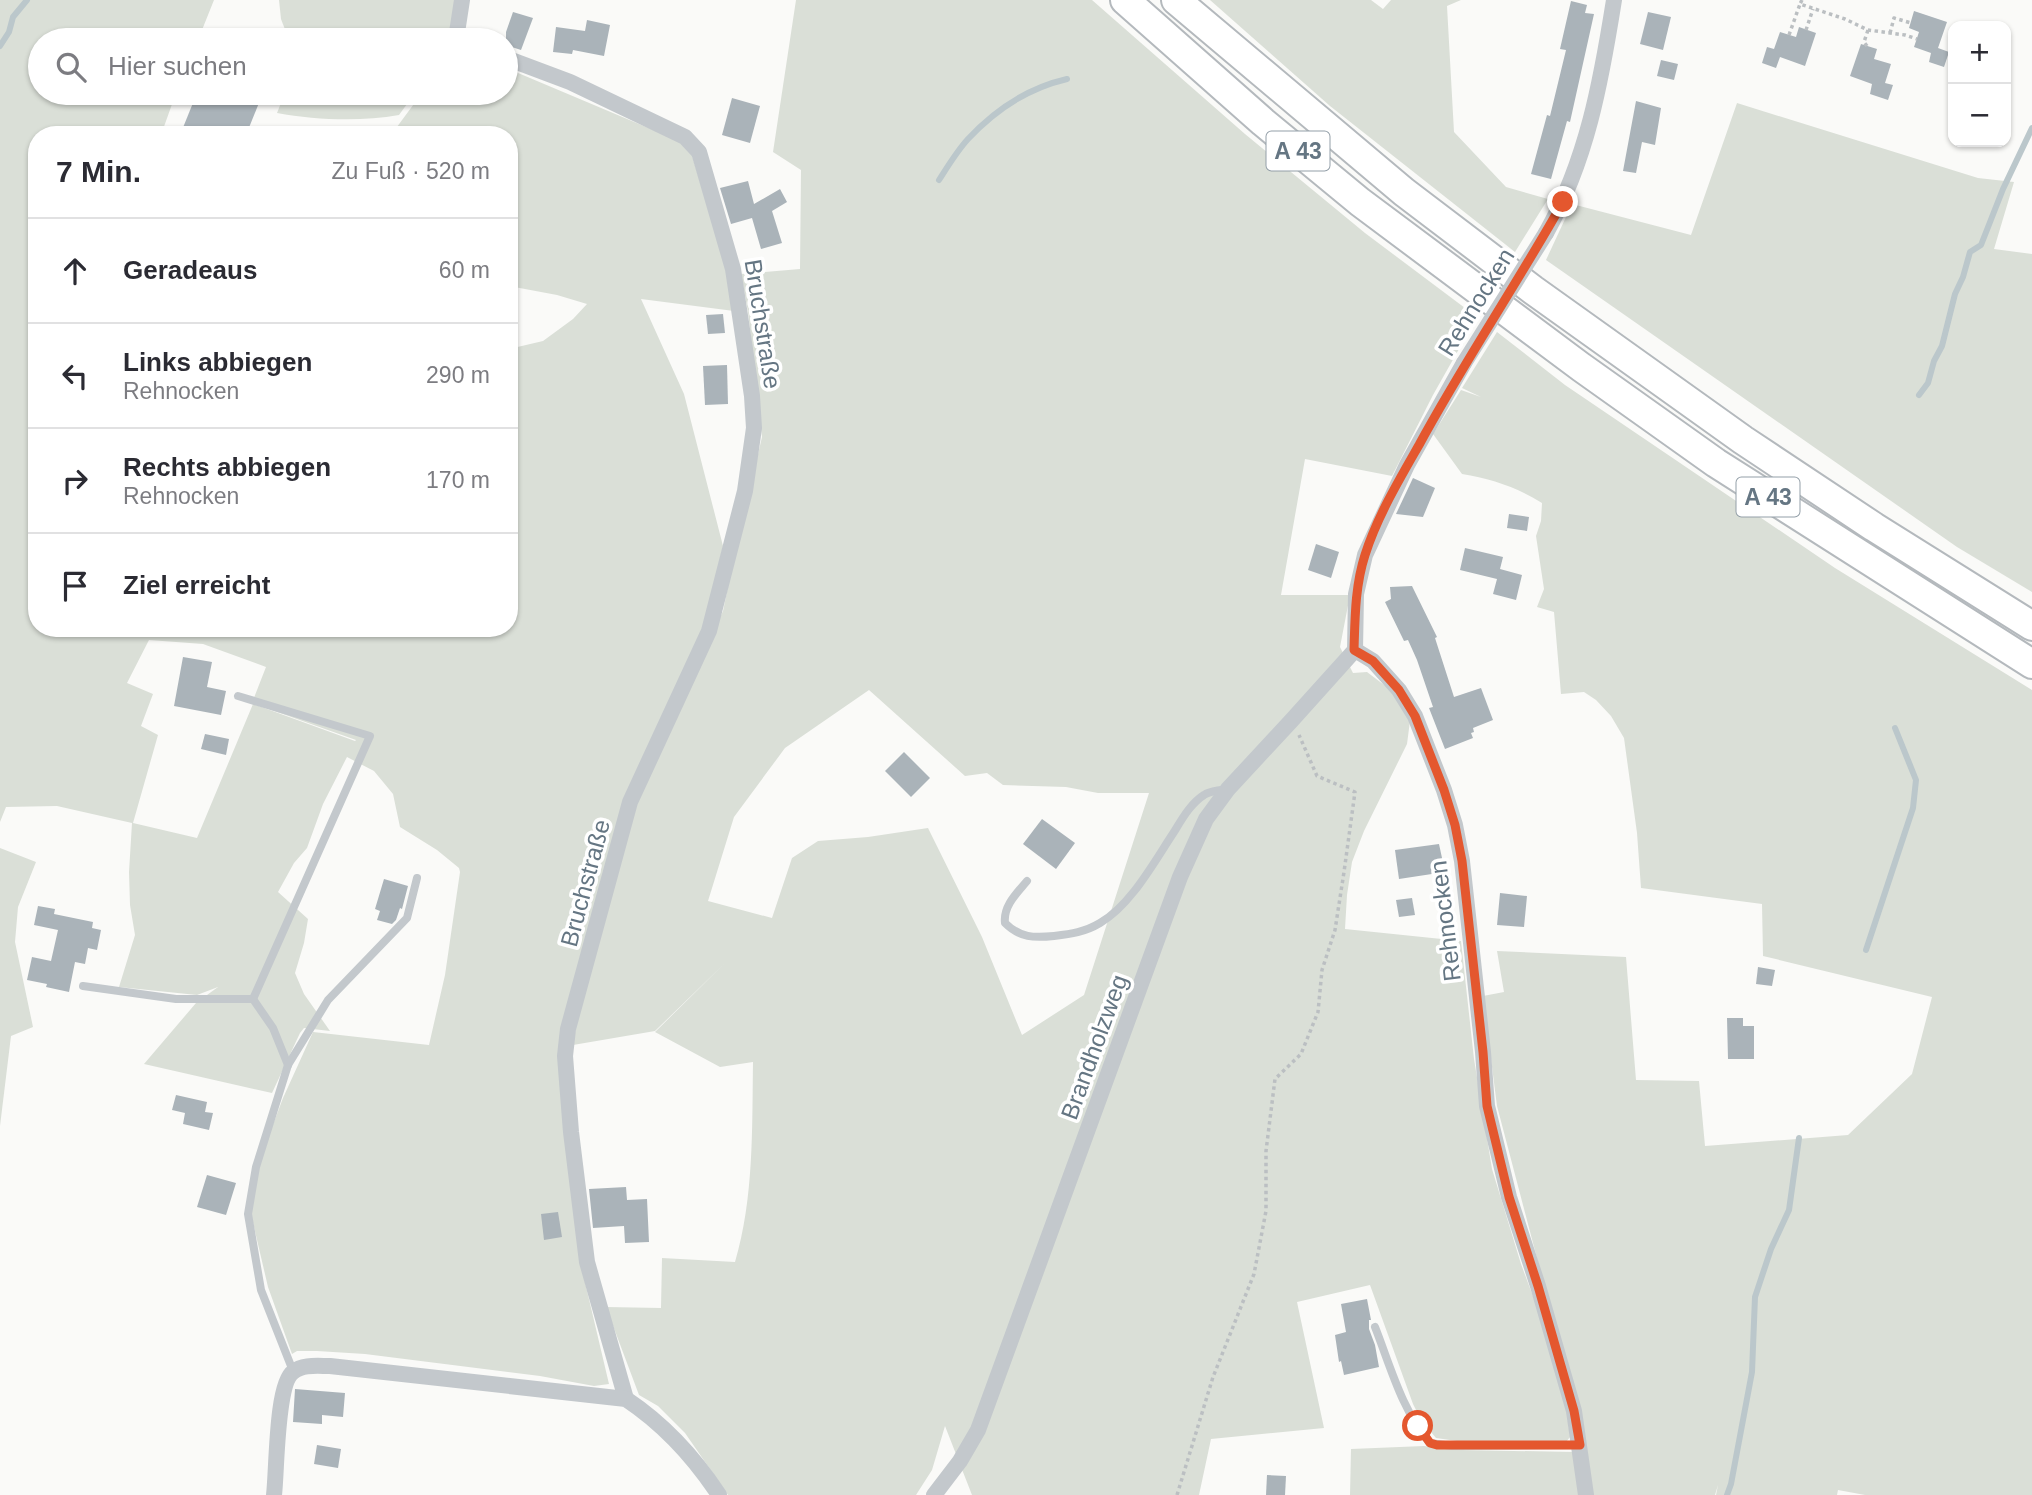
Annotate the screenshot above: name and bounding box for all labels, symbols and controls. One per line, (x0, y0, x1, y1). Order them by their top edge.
map controls (1948, 21, 2011, 147)
button: + (1948, 21, 2011, 84)
search box (28, 28, 518, 105)
icon: search (52, 48, 90, 86)
text: Hier suchen (108, 51, 247, 81)
button: − (1948, 84, 2011, 147)
road number: A 43 (1266, 132, 1330, 170)
text: 7 Min. (56, 155, 141, 188)
text: Zu Fuß · 520 m (332, 158, 490, 184)
route end (1547, 186, 1578, 217)
street label: Rehnocken (1432, 243, 1520, 361)
icon: ahead (56, 252, 94, 290)
text: Geradeaus (123, 255, 257, 285)
text: 60 m (439, 257, 490, 283)
street label: Bruchstraße (739, 257, 787, 391)
text: Links abbiegen (123, 347, 312, 377)
icon: left (56, 357, 94, 395)
text: 290 m (426, 362, 490, 388)
text: Rehnocken (123, 378, 239, 404)
text: Rechts abbiegen (123, 452, 331, 482)
icon: right (56, 462, 94, 500)
text: 170 m (426, 467, 490, 493)
road number: A 43 (1736, 477, 1800, 516)
text: Rehnocken (123, 483, 239, 509)
icon: arrive (56, 567, 94, 605)
text: Ziel erreicht (123, 570, 270, 600)
street label: Bruchstraße (555, 816, 615, 950)
street label: Rehnocken (1424, 859, 1466, 983)
street label: Brandholzweg (1055, 971, 1133, 1123)
route start (1402, 1410, 1433, 1441)

